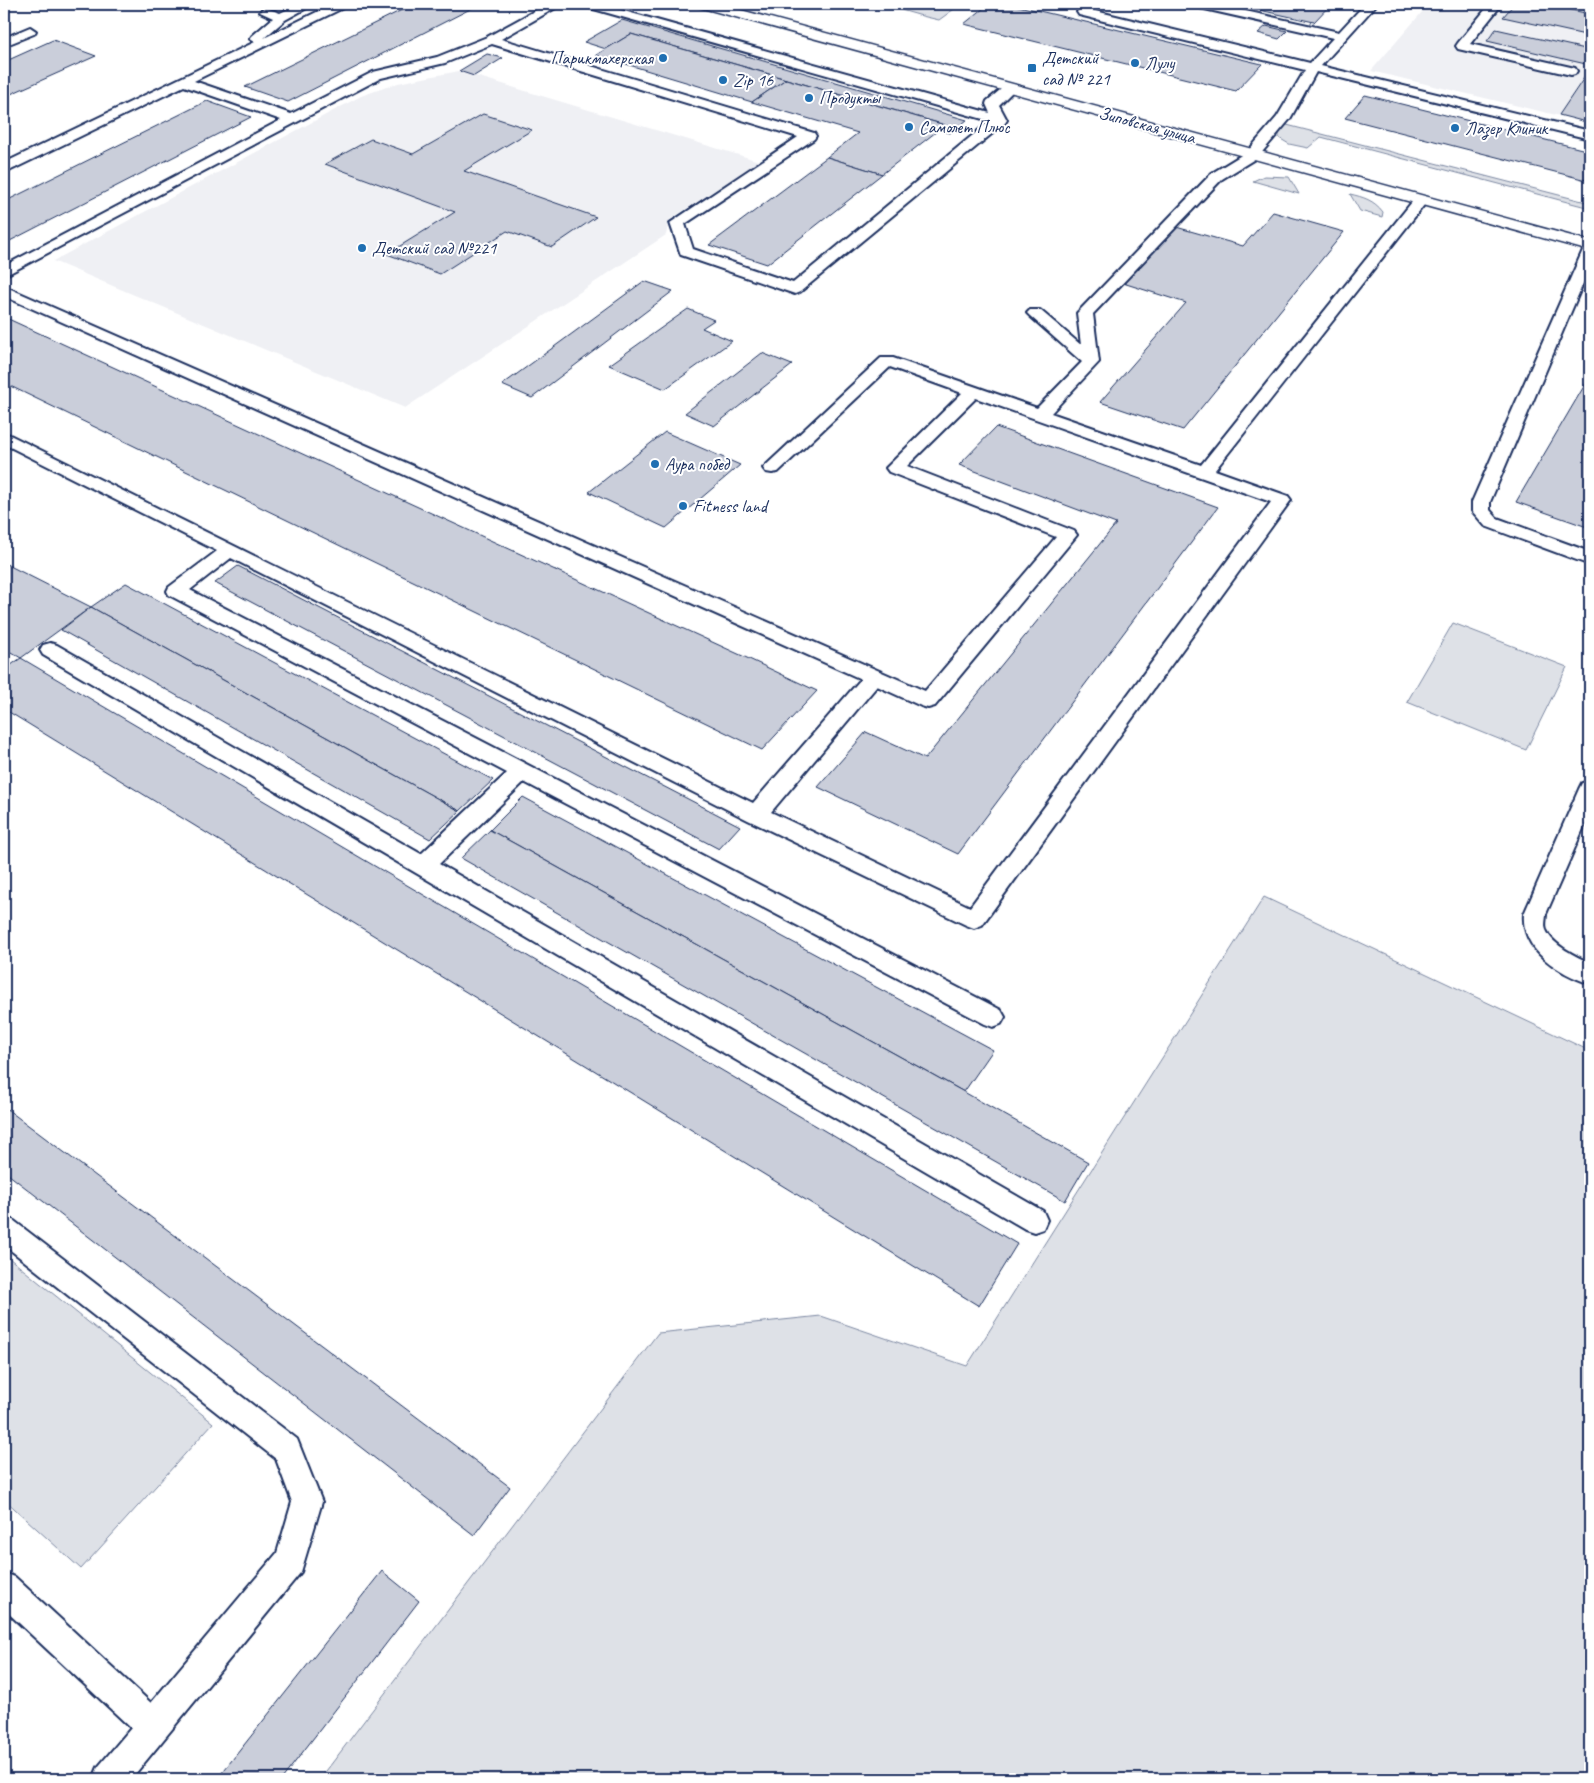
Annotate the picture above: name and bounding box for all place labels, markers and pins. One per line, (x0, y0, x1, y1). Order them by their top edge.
place label: Парикмахерская (551, 47, 655, 69)
place label: Детский сад № 221 (1042, 47, 1111, 90)
marker: Парикмахерская (657, 52, 669, 64)
place label: Лулу (1145, 52, 1176, 74)
marker: Лулу (1129, 57, 1141, 69)
marker: Детский сад № 221 (1026, 62, 1038, 74)
place label: Zip 16 (733, 69, 774, 91)
marker: Zip 16 (717, 74, 729, 86)
place label: Продукты (819, 87, 882, 109)
marker: Продукты (803, 92, 815, 104)
place label: Самолет Плюс (919, 116, 1010, 138)
place label: Лазер Клиник (1465, 117, 1549, 140)
marker: Самолет Плюс (903, 121, 915, 133)
marker: Лазер Клиник (1449, 122, 1461, 134)
place label: Детский сад №221 (372, 237, 497, 259)
marker: Детский сад №221 (356, 242, 368, 254)
place label: Аура побед (665, 453, 730, 475)
marker: Аура побед (649, 458, 661, 470)
place label: Fitness land (693, 495, 770, 517)
marker: Fitness land (677, 500, 689, 512)

